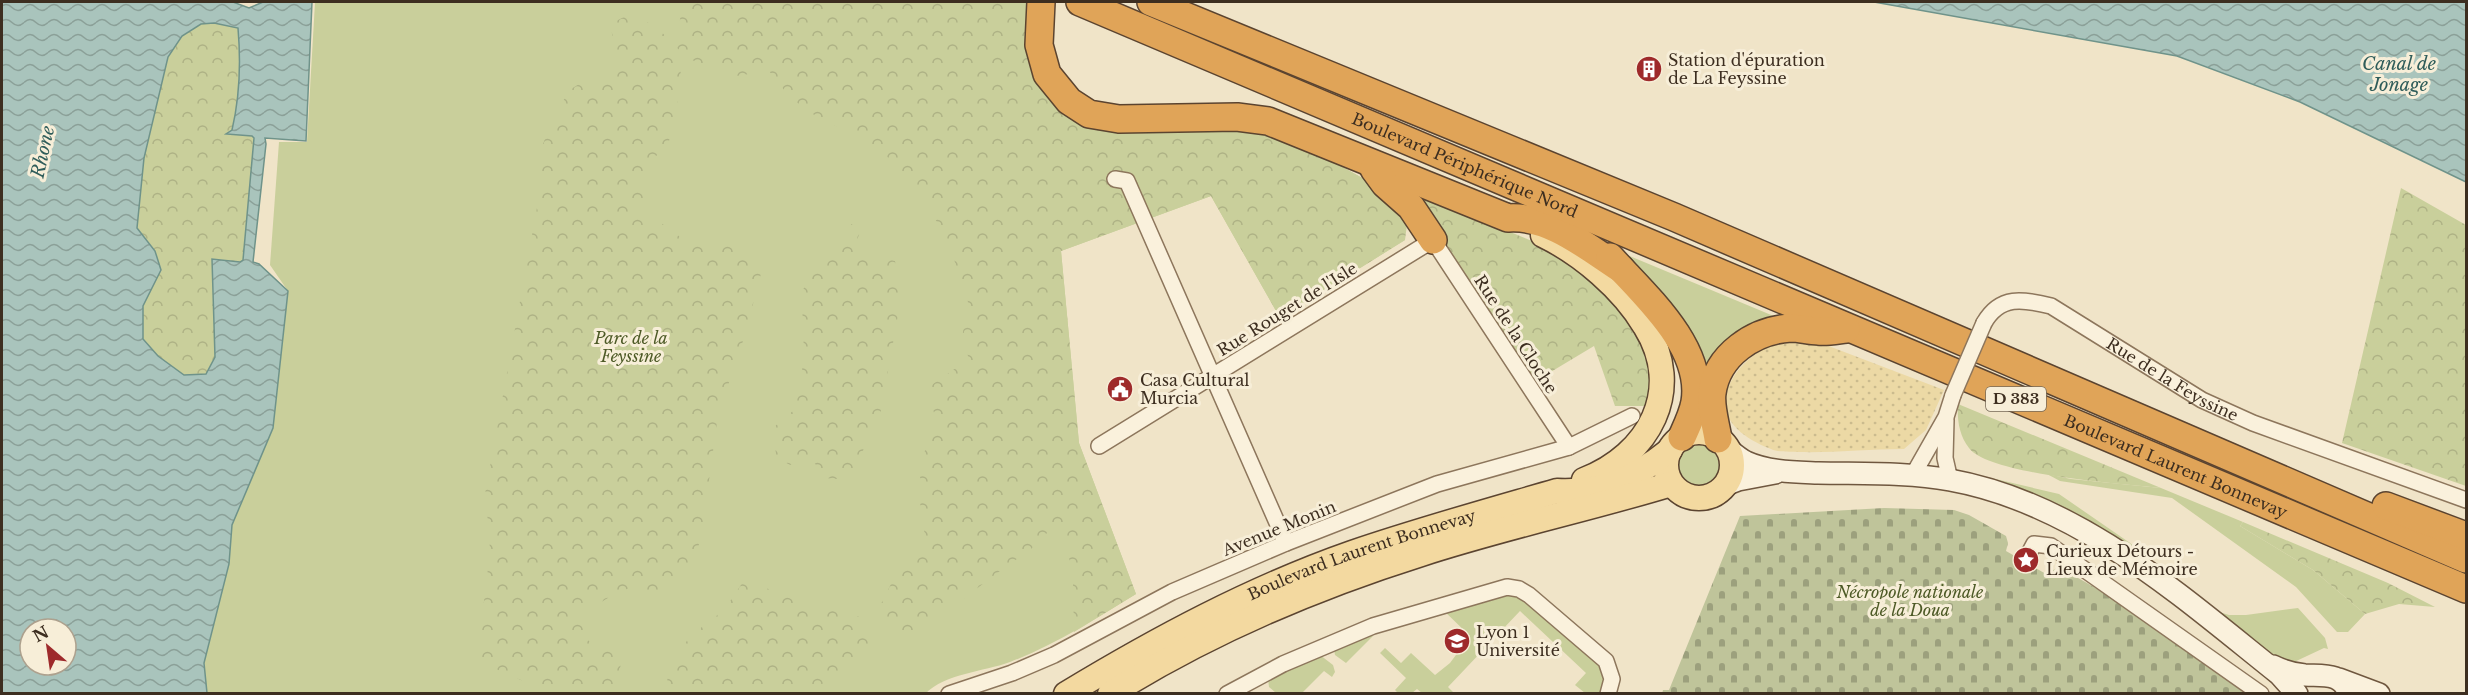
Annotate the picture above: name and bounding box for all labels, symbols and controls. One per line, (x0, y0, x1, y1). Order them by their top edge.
place label: Station d'épuration de La Feyssine (1668, 50, 1825, 88)
water label: Canal de Jonage (2362, 53, 2436, 96)
building icon: Station d'épuration de La Feyssine (1634, 54, 1664, 84)
street label: Boulevard Périphérique Nord (1349, 108, 1581, 222)
water label: Rhone (27, 124, 59, 181)
street label: Rue Rouget de l'Isle (1213, 258, 1361, 360)
street label: Rue de la Cloche (1470, 271, 1562, 397)
park label: Parc de la Feyssine (593, 328, 668, 366)
street label: Rue de la Feyssine (2103, 333, 2242, 425)
place label: Casa Cultural Murcia (1140, 370, 1249, 408)
public building icon: Casa Cultural Murcia (1105, 374, 1135, 404)
road number: D 383 (1986, 387, 2046, 411)
street label: Boulevard Laurent Bonnevay (2061, 410, 2291, 523)
street label: Avenue Monin (1218, 496, 1339, 560)
street label: Boulevard Laurent Bonnevay (1244, 505, 1479, 604)
place label: Curieux Détours - Lieux de Mémoire (2046, 541, 2198, 579)
place icon: Curieux Détours - Lieux de Mémoire (2011, 545, 2041, 575)
park label: Nécropole nationale de la Doua (1836, 582, 1984, 620)
north arrow (18, 617, 78, 677)
text: N (29, 621, 52, 646)
place label: Lyon 1 Université (1476, 622, 1560, 660)
school or university icon: Lyon 1 Université (1442, 626, 1472, 656)

